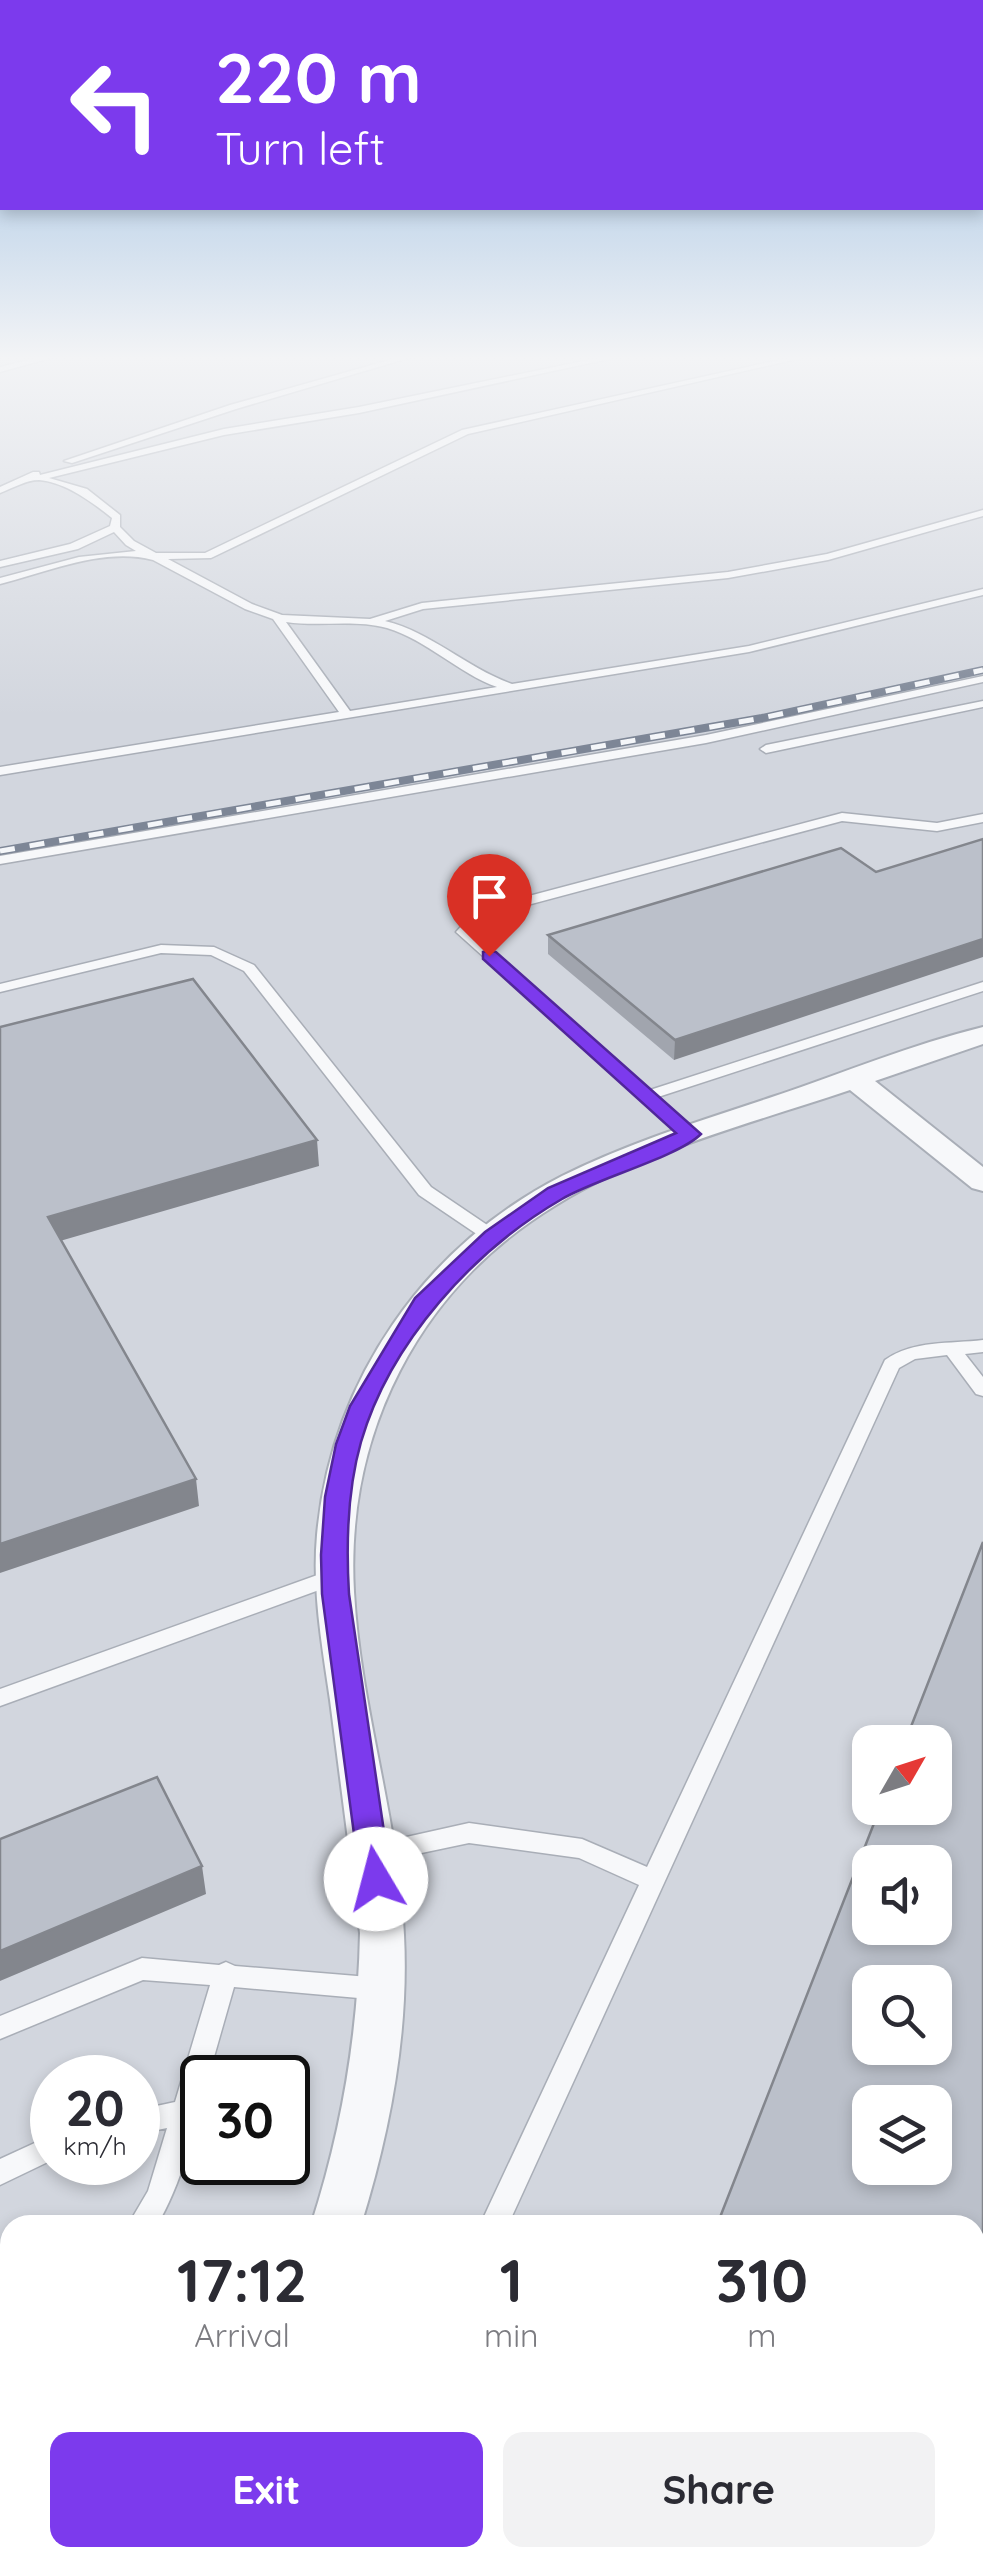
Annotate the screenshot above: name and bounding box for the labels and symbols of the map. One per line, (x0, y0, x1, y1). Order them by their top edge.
pin (447, 854, 532, 957)
north arrow (852, 1725, 952, 1825)
position arrow (324, 1827, 428, 1931)
speed limit sign: 30 (180, 2055, 310, 2185)

